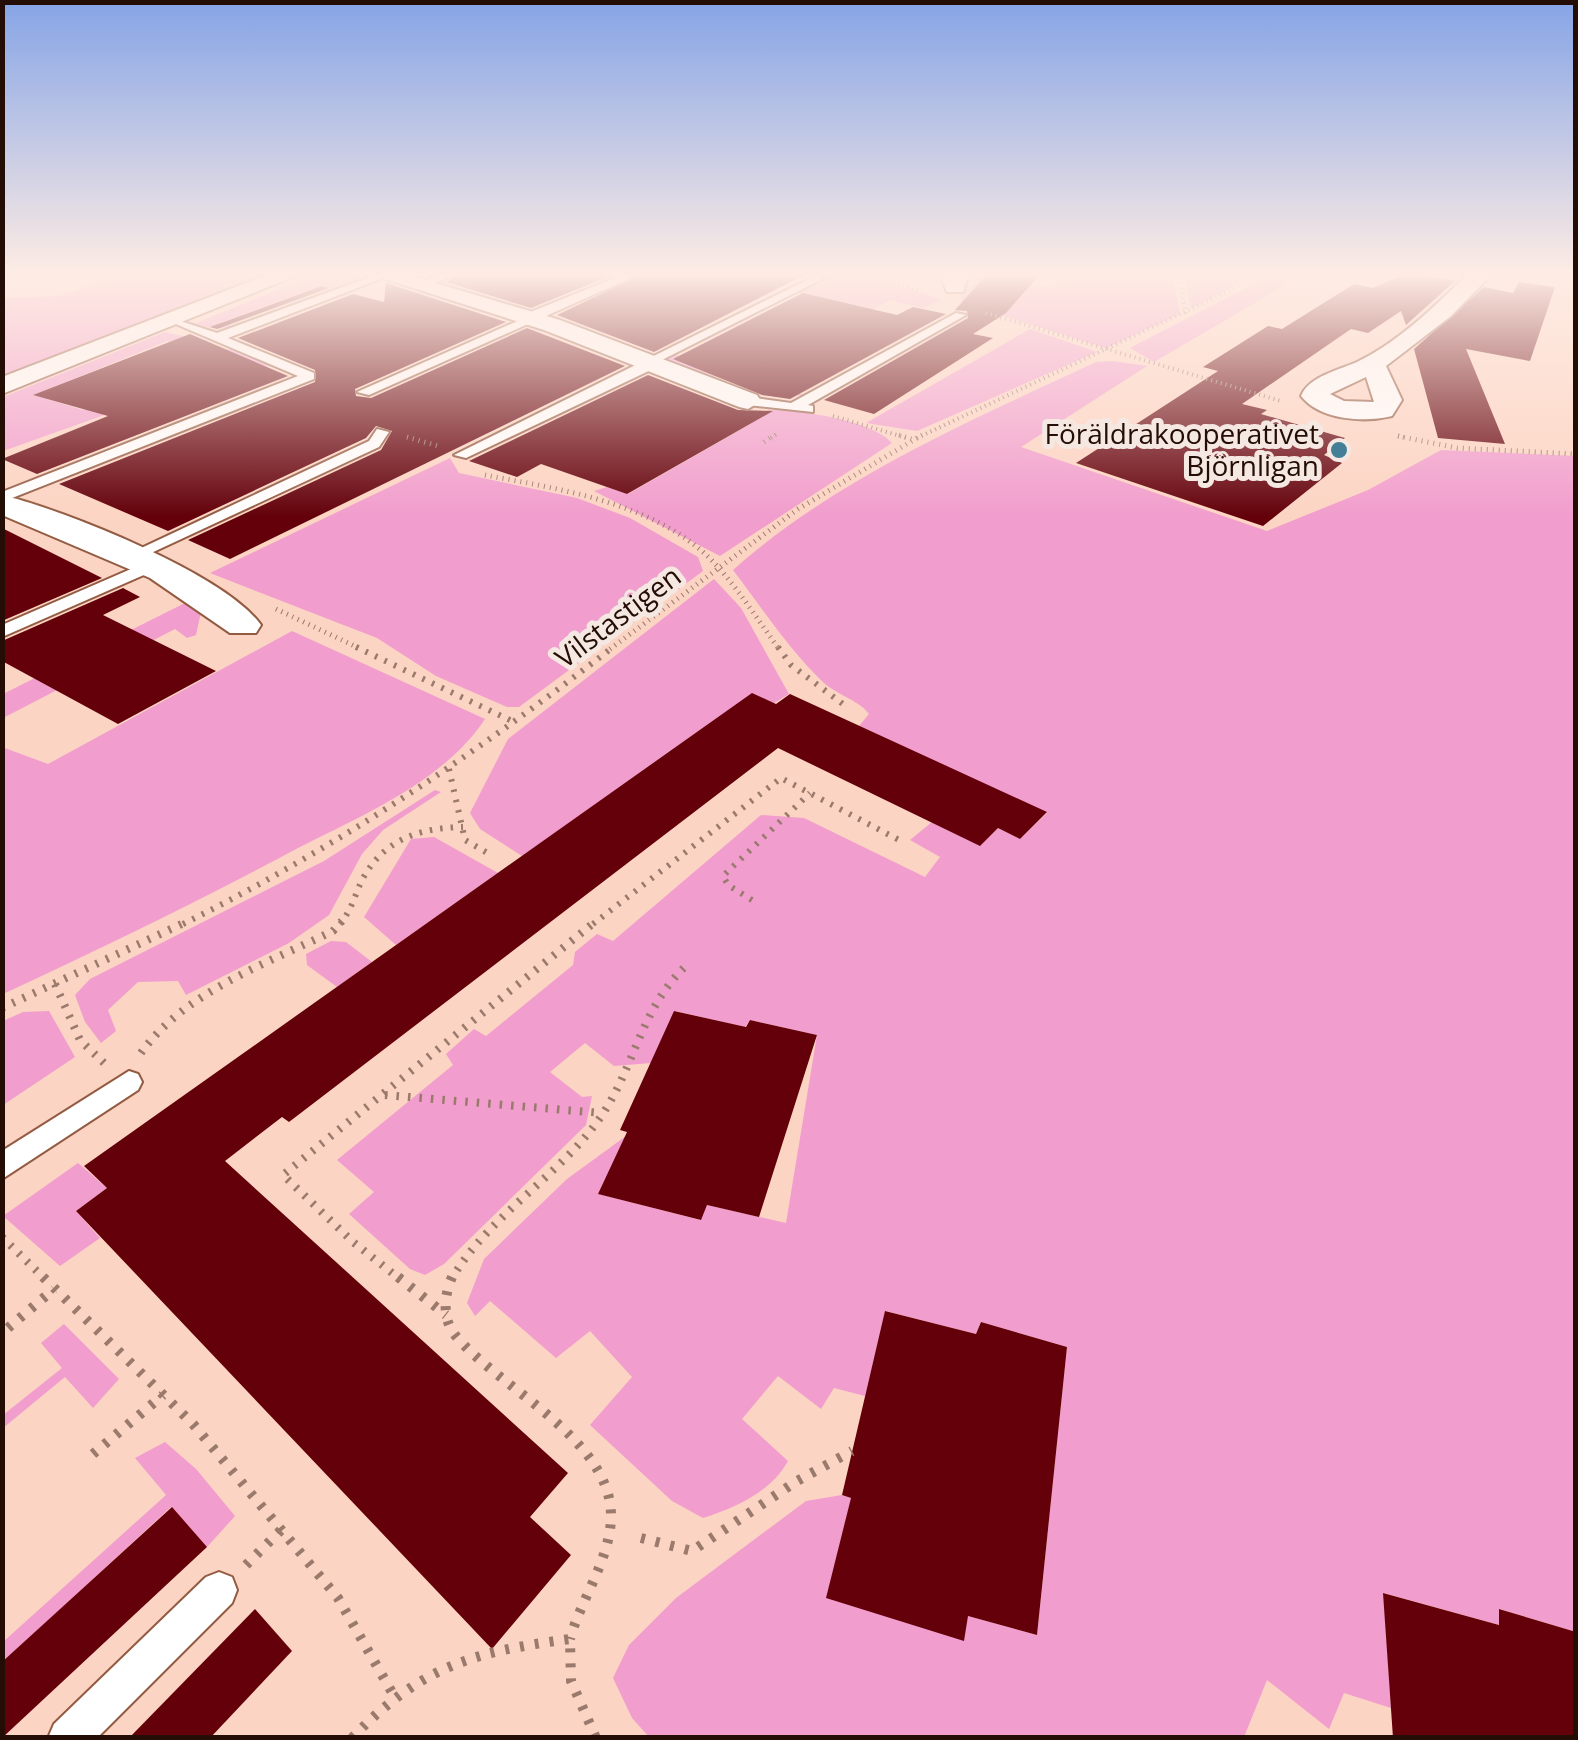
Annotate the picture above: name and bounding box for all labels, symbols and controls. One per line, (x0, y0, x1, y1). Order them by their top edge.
place label: Föräldrakooperativet Björnligan (1045, 414, 1319, 484)
marker: Föräldrakooperativet Björnligan (1328, 439, 1350, 461)
street label: Vilstastigen (547, 556, 688, 676)

